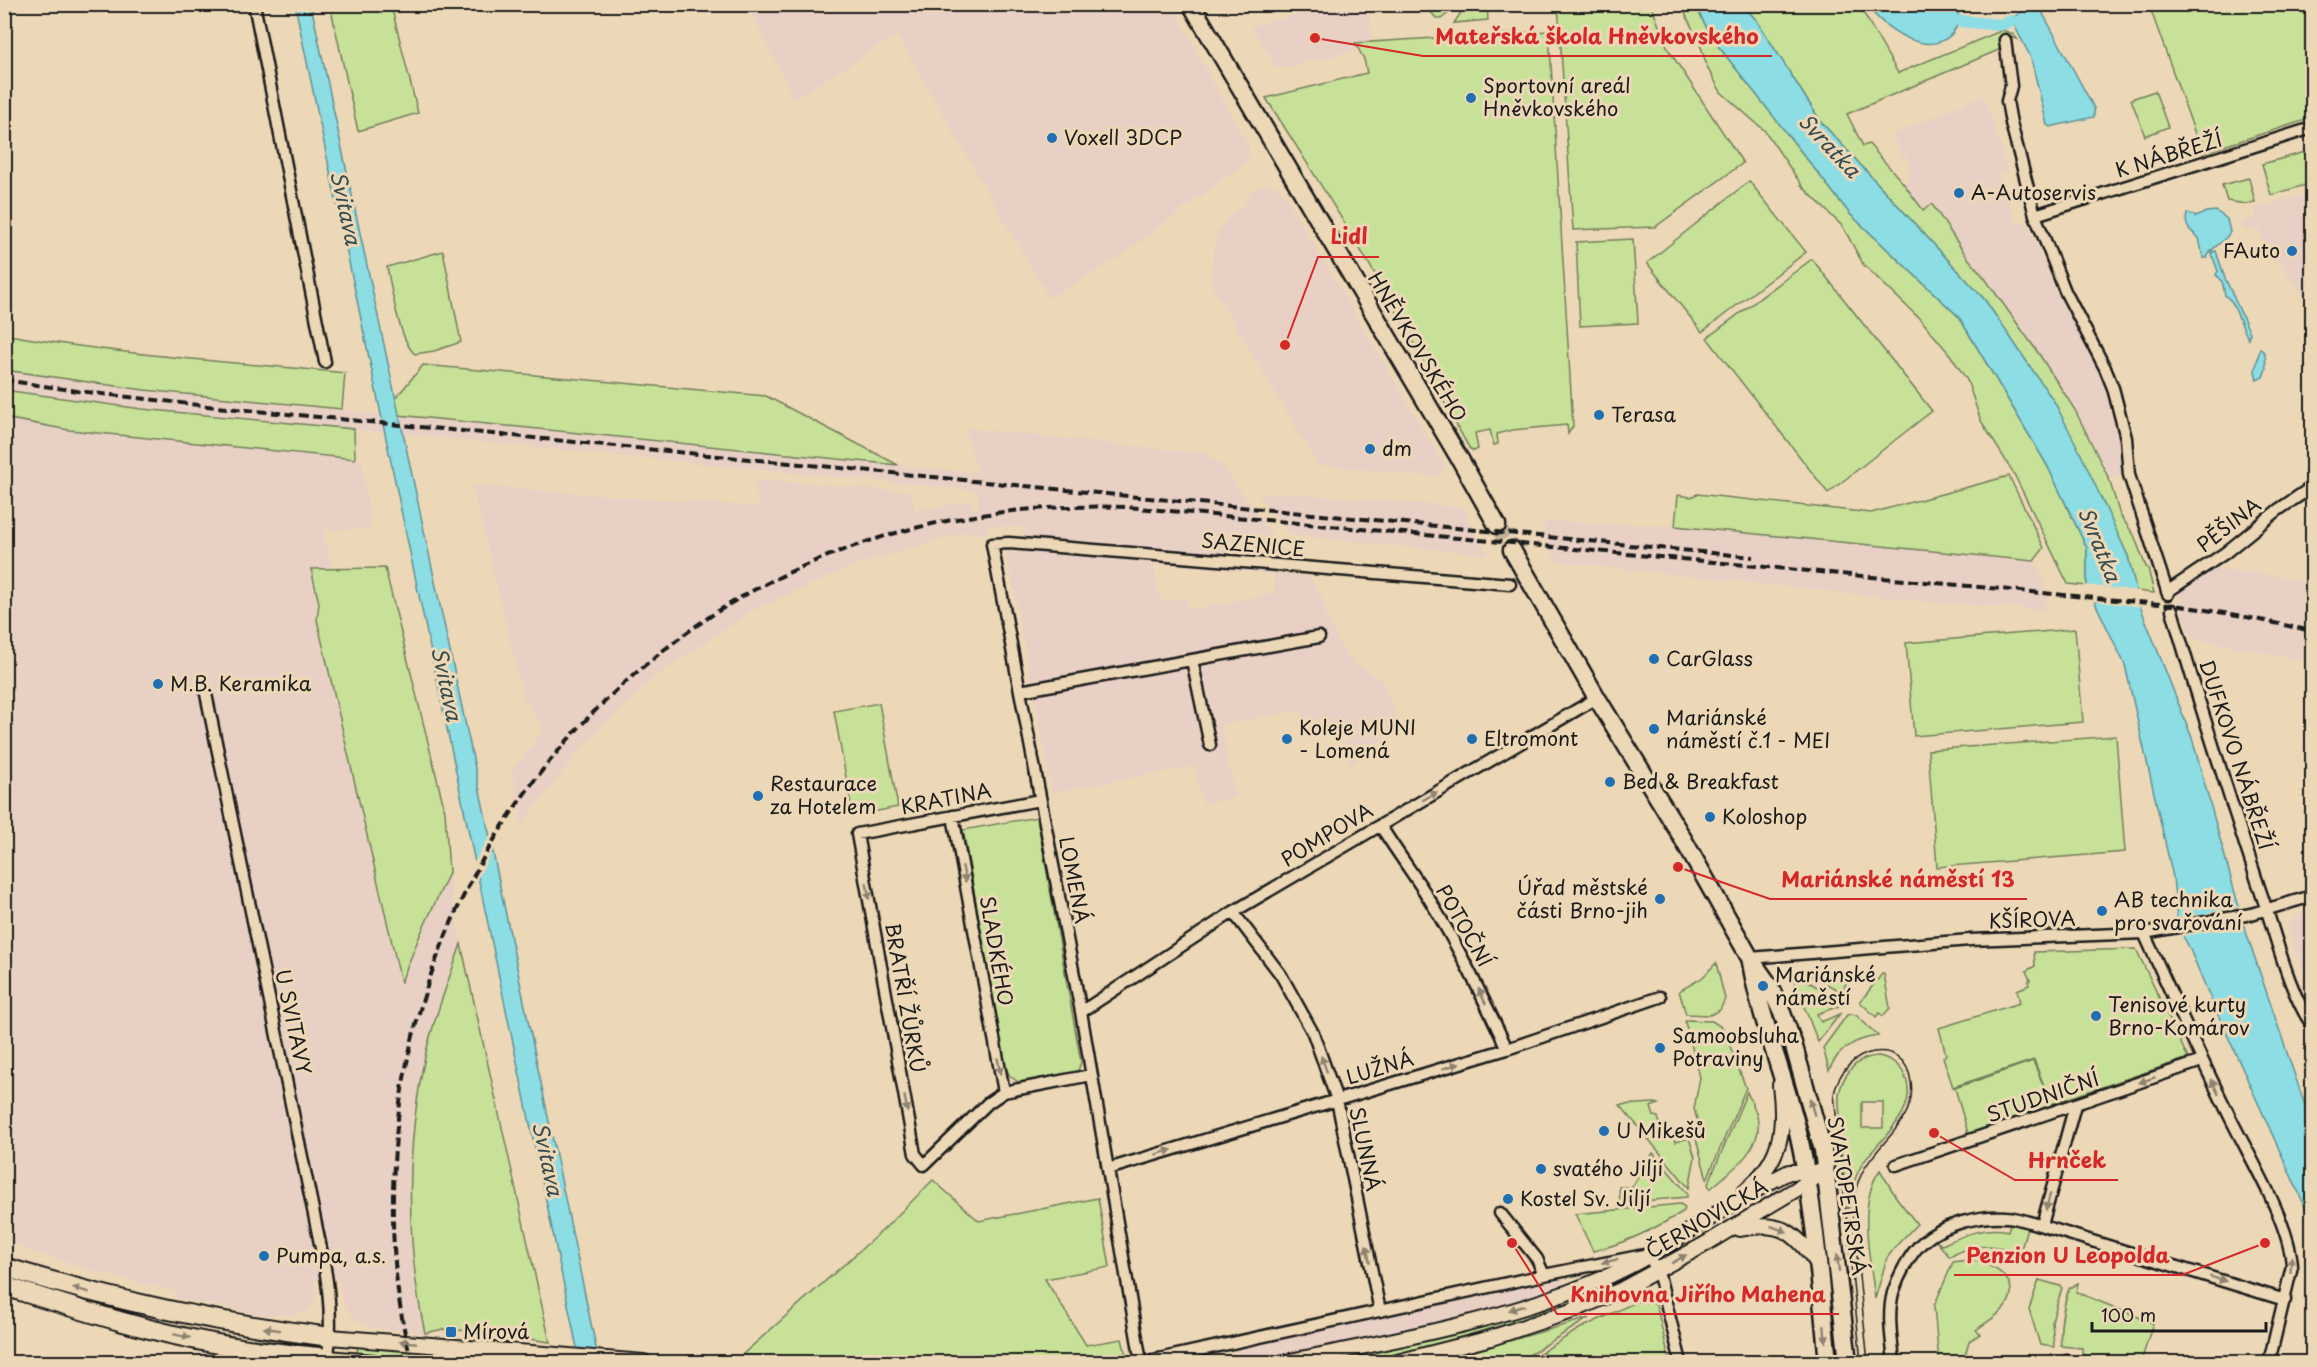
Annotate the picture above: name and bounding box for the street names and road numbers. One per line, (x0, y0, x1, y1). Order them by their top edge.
street label: K NÁBŘEŽÍ (2111, 123, 2227, 185)
street label: HNĚVKOVSKÉHO (1361, 266, 1475, 427)
street label: PĚŠINA (2190, 490, 2267, 559)
street label: SAZENICE (1200, 525, 1306, 563)
street label: DUFKOVO NÁBŘEŽÍ (2192, 656, 2282, 854)
street label: KRATINA (898, 775, 994, 821)
street label: POMPOVA (1275, 795, 1378, 873)
street label: LOMENÁ (1052, 834, 1098, 926)
street label: POTOČNÍ (1429, 879, 1501, 973)
street label: SLADKÉHO (973, 893, 1021, 1008)
street label: KŠÍROVA (1988, 902, 2076, 936)
street label: BRATŘÍ ŽŮRKŮ (878, 920, 934, 1075)
street label: U SVITAVY (268, 966, 320, 1077)
street label: LUŽNÁ (1342, 1043, 1417, 1091)
street label: STUDNIČNÍ (1982, 1062, 2104, 1129)
street label: SLUNNÁ (1342, 1104, 1390, 1194)
street label: SVATOPETRSKÁ (1821, 1114, 1875, 1278)
street label: ČERNOVICKÁ (1640, 1171, 1773, 1265)

